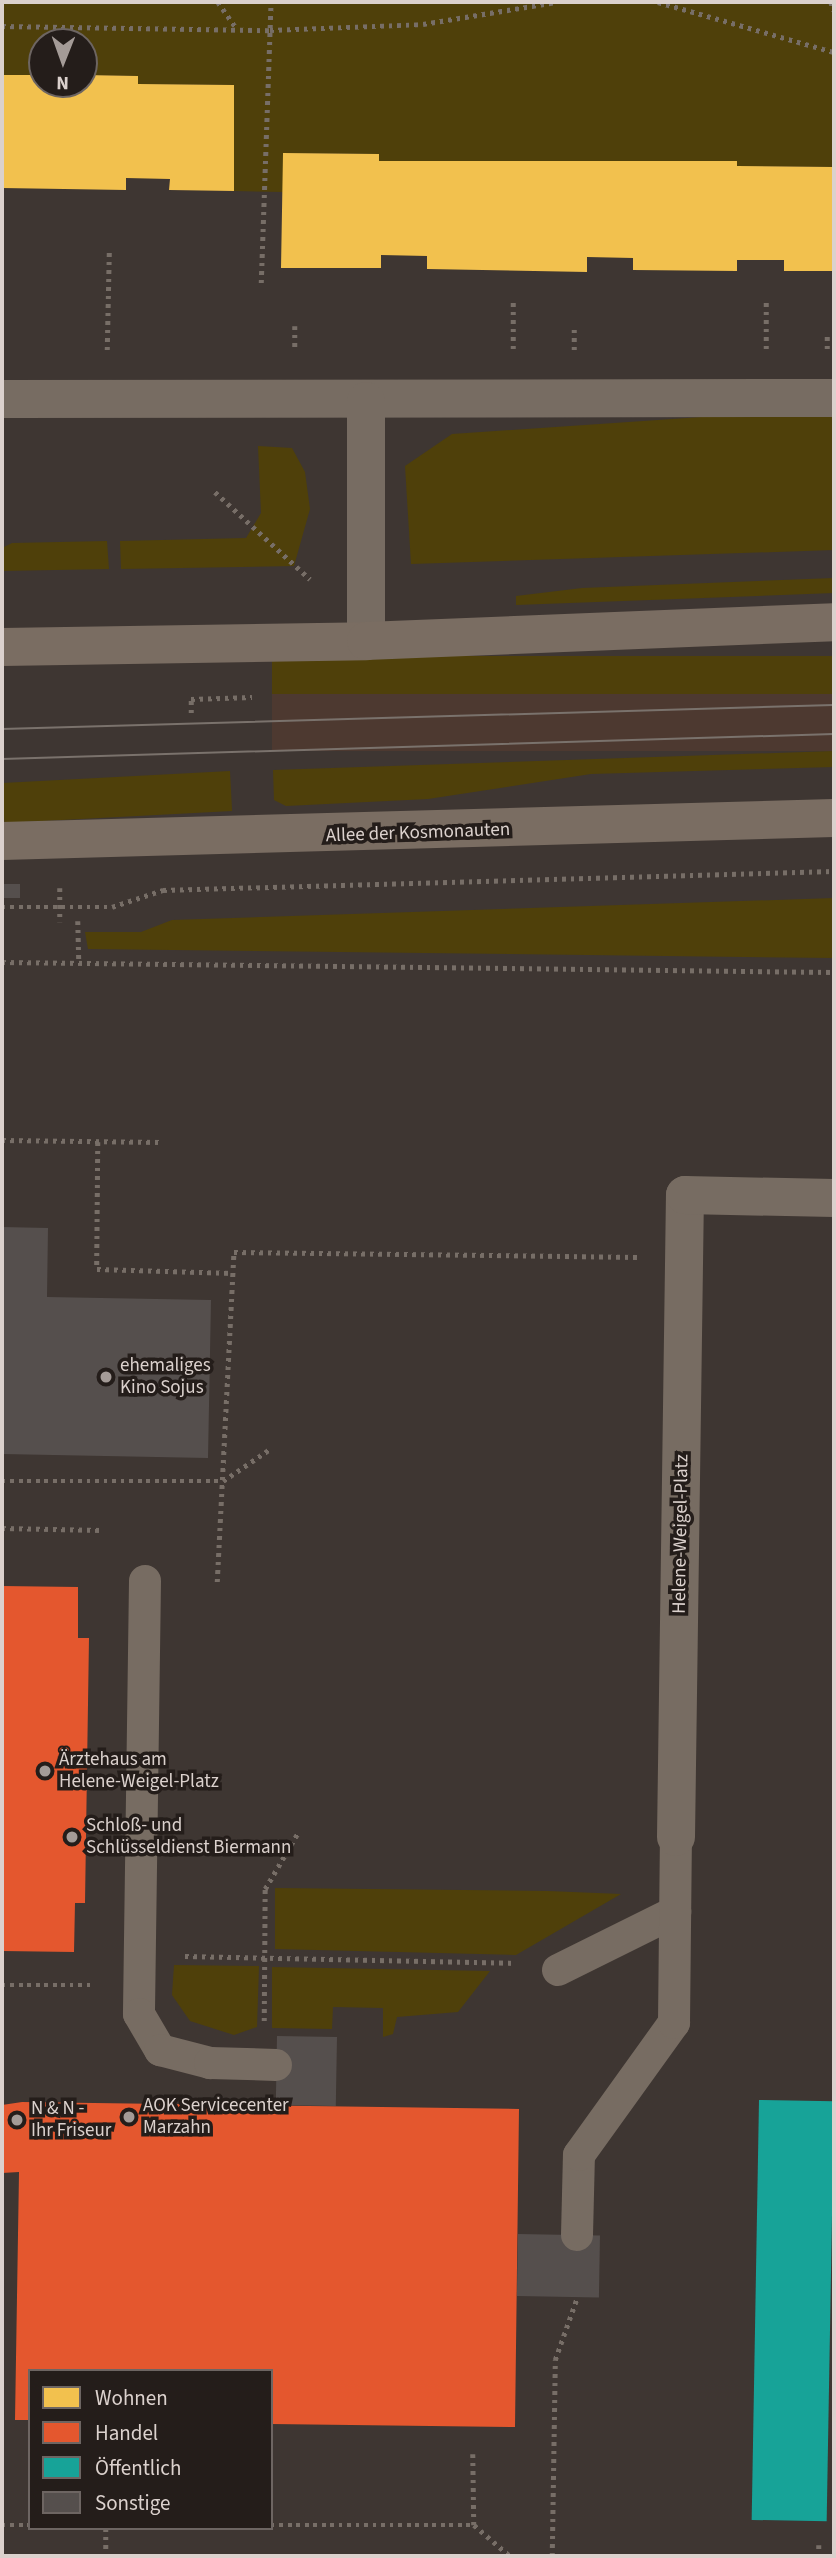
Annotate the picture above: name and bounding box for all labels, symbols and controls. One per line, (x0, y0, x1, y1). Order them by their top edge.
north arrow (28, 28, 98, 98)
text: N (56, 69, 69, 96)
street label: Allee der Kosmonauten (325, 818, 511, 848)
place label: ehemaliges Kino Sojus (120, 1355, 211, 1399)
marker: ehemaliges Kino Sojus (98, 1369, 114, 1385)
street label: Helene-Weigel-Platz (668, 1454, 694, 1614)
place label: Ärztehaus am Helene-Weigel-Platz (59, 1749, 219, 1793)
marker: Ärztehaus am Helene-Weigel-Platz (37, 1763, 53, 1779)
place label: Schloß- und Schlüsseldienst Biermann (86, 1815, 291, 1859)
marker: Schloß- und Schlüsseldienst Biermann (64, 1829, 80, 1845)
place label: AOK Servicecenter Marzahn (143, 2095, 289, 2139)
place label: N & N - Ihr Friseur (31, 2098, 111, 2142)
marker: AOK Servicecenter Marzahn (121, 2109, 137, 2125)
marker: N & N - Ihr Friseur (9, 2112, 25, 2128)
legend (28, 2369, 273, 2530)
text: Wohnen (95, 2383, 168, 2413)
text: Handel (95, 2418, 158, 2448)
text: Öffentlich (95, 2453, 181, 2483)
text: Sonstige (95, 2488, 170, 2518)

